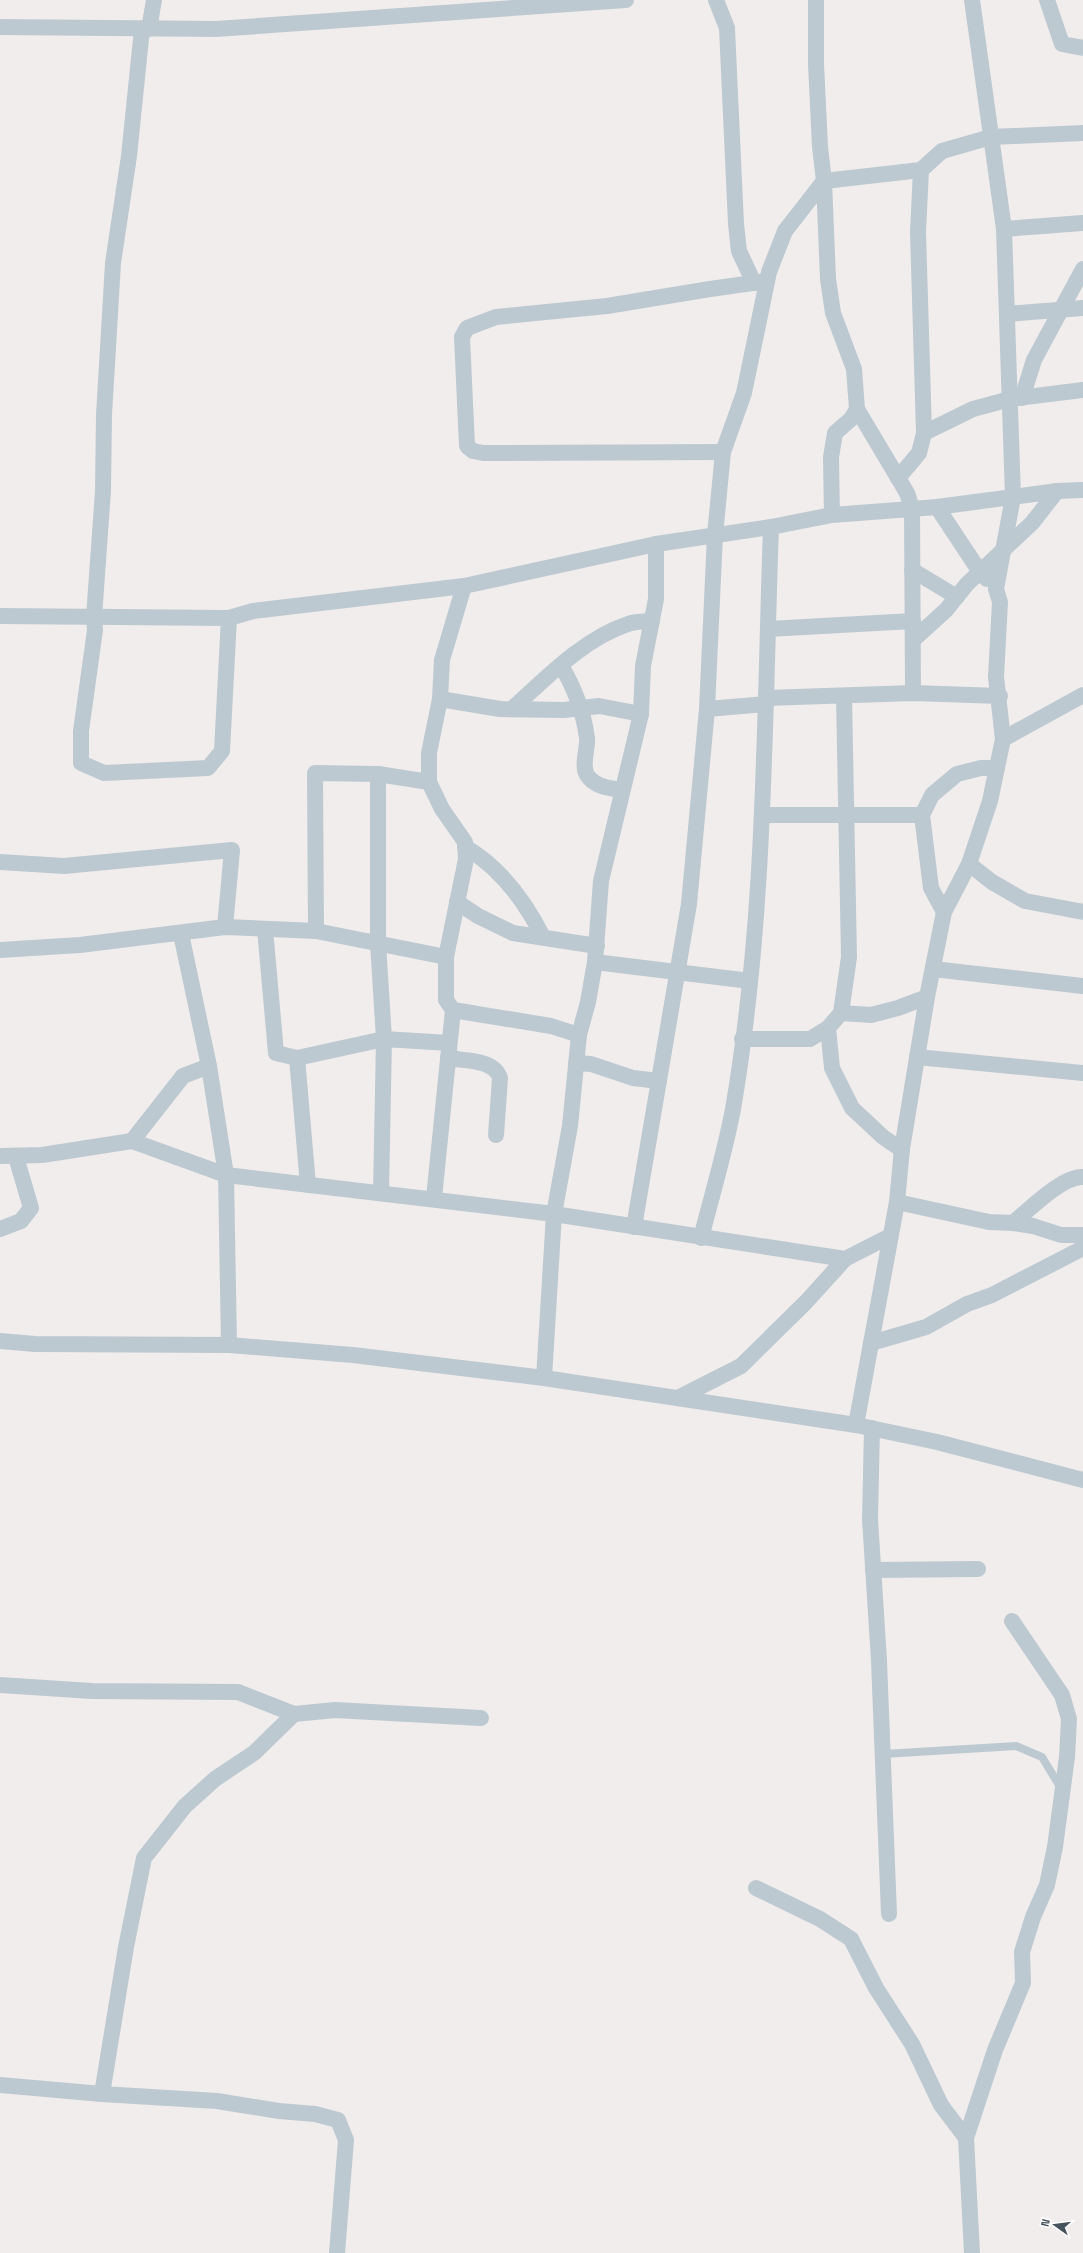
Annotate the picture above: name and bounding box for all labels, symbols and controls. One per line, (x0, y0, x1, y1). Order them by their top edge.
north arrow (1035, 2205, 1075, 2245)
text: N (1038, 2217, 1053, 2228)

